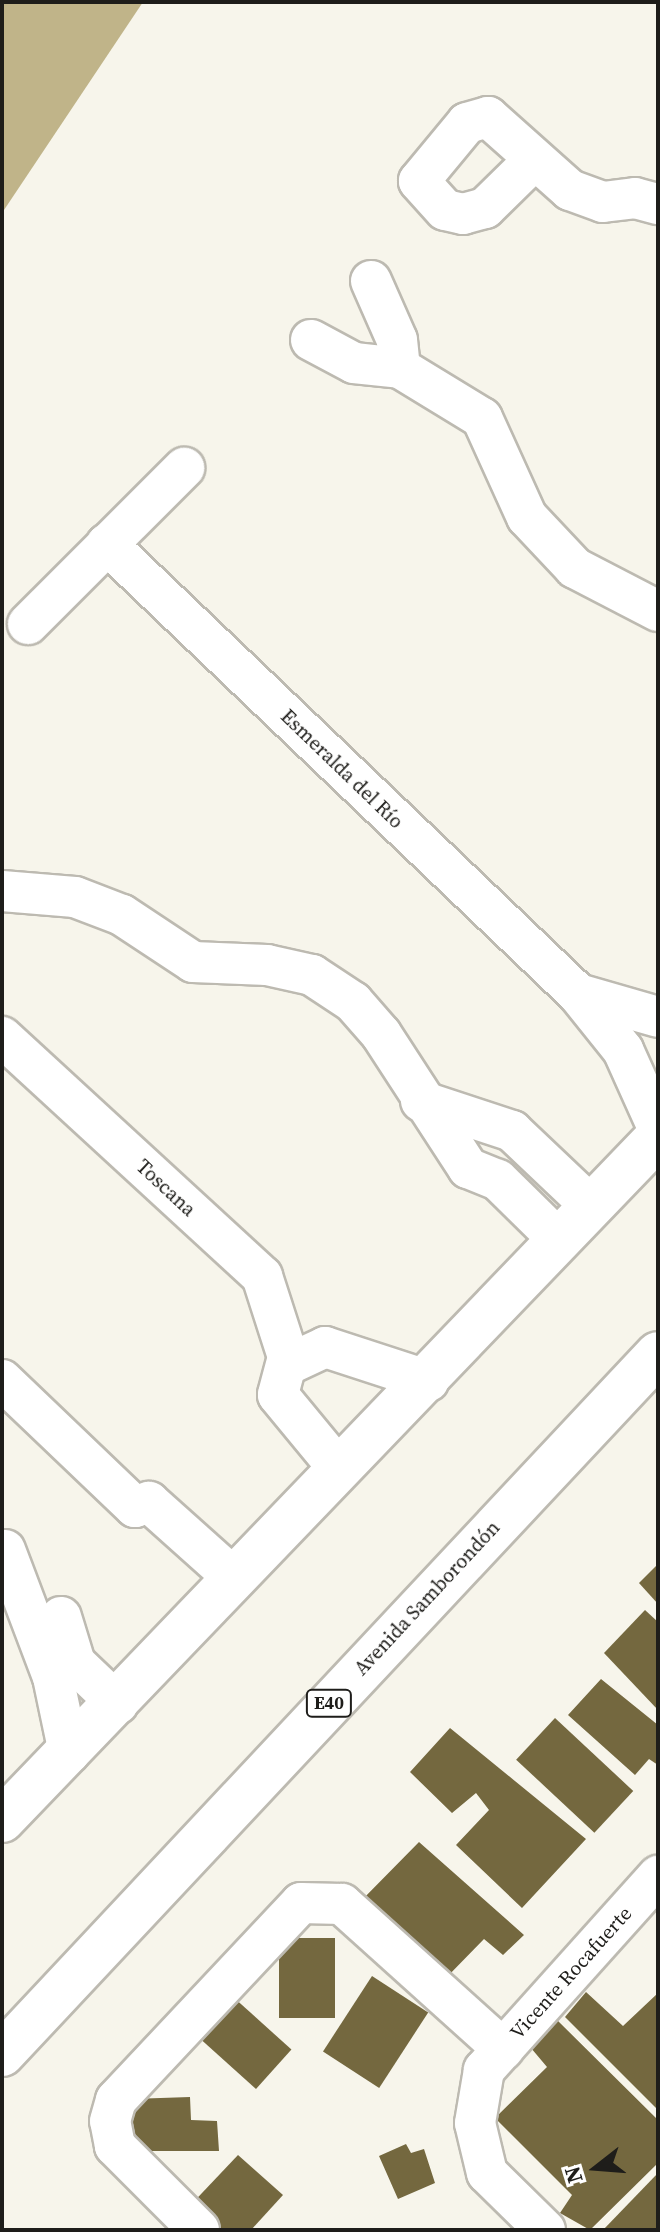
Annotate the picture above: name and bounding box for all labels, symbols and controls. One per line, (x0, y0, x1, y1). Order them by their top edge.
street label: Esmeralda del Río (276, 704, 408, 834)
street label: Toscana (131, 1155, 201, 1221)
street label: Avenida Samborondón (349, 1516, 505, 1680)
road number: E40 (305, 1689, 353, 1717)
street label: Vicente Rocafuerte (505, 1902, 637, 2044)
north arrow (556, 2128, 636, 2208)
text: N (556, 2163, 590, 2187)

